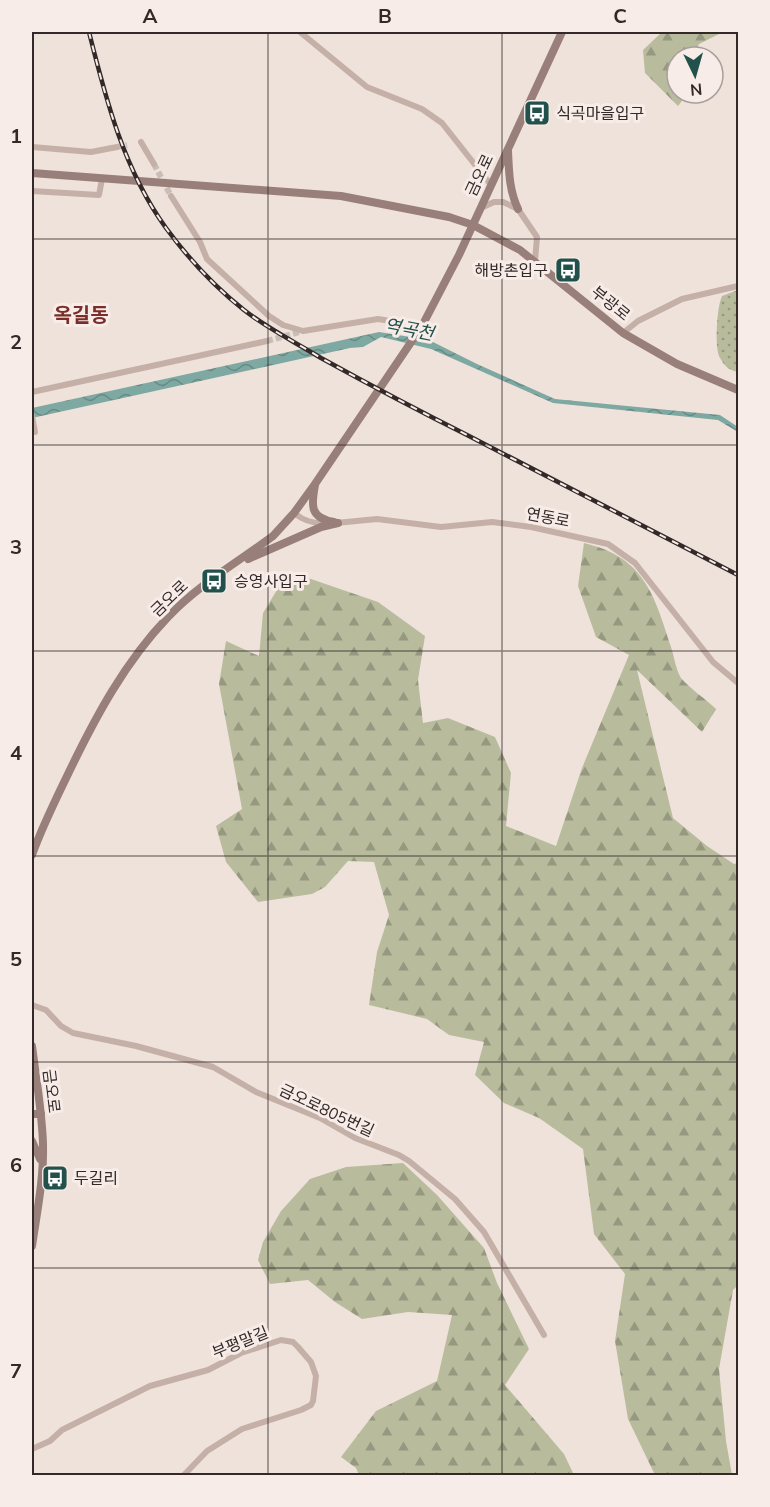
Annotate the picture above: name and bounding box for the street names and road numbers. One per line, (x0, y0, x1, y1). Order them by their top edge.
street label: 금오로 (461, 151, 498, 199)
street label: 부광로 (588, 281, 635, 325)
street label: 연동로 (524, 503, 572, 531)
street label: 금오로 (146, 575, 192, 621)
street label: 금오로 (39, 1068, 65, 1114)
street label: 금오로805번길 (276, 1079, 378, 1141)
street label: 부평말길 (209, 1322, 271, 1362)

